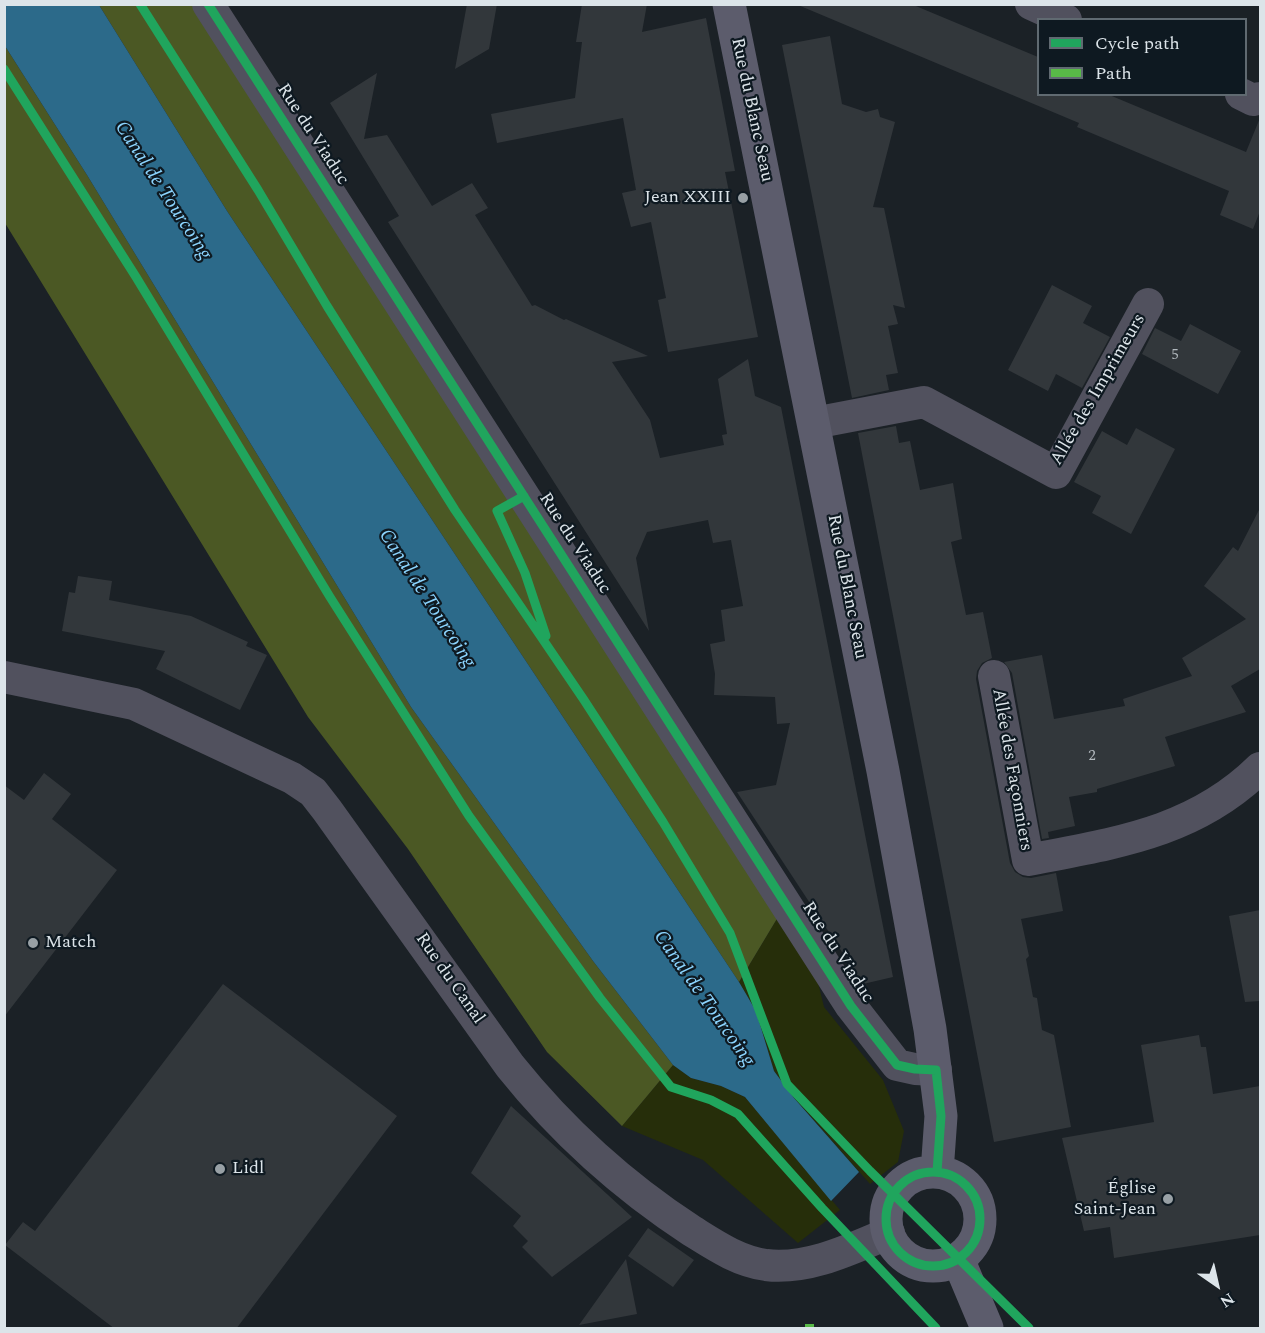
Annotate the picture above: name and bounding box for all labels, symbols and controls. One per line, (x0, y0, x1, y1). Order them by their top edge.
legend (1037, 18, 1247, 96)
text: Cycle path (1095, 30, 1180, 57)
street label: Rue du Blanc Seau (725, 36, 777, 184)
text: Path (1095, 60, 1132, 87)
street label: Rue du Viaduc (271, 80, 353, 190)
water label: Canal de Tourcoing (108, 117, 216, 265)
place label: Jean XXIII (644, 187, 731, 209)
marker: Jean XXIII (736, 191, 750, 205)
street label: Allée des Imprimeurs (1047, 310, 1151, 470)
house number: 5 (1171, 347, 1179, 365)
street label: Rue du Viaduc (533, 489, 615, 599)
street label: Rue du Blanc Seau (821, 513, 871, 661)
water label: Canal de Tourcoing (372, 525, 480, 673)
street label: Allée des Façonniers (986, 687, 1036, 853)
house number: 2 (1088, 748, 1096, 766)
street label: Rue du Viaduc (796, 898, 878, 1008)
water label: Canal de Tourcoing (647, 926, 759, 1072)
street label: Rue du Canal (410, 929, 488, 1029)
place label: Match (45, 932, 97, 954)
marker: Match (26, 936, 40, 950)
place label: Lidl (232, 1158, 264, 1180)
marker: Lidl (213, 1162, 227, 1176)
place label: Église Saint-Jean (1074, 1178, 1156, 1220)
marker: Église Saint-Jean (1161, 1192, 1175, 1206)
north arrow (1187, 1255, 1247, 1315)
text: N (1215, 1286, 1239, 1314)

